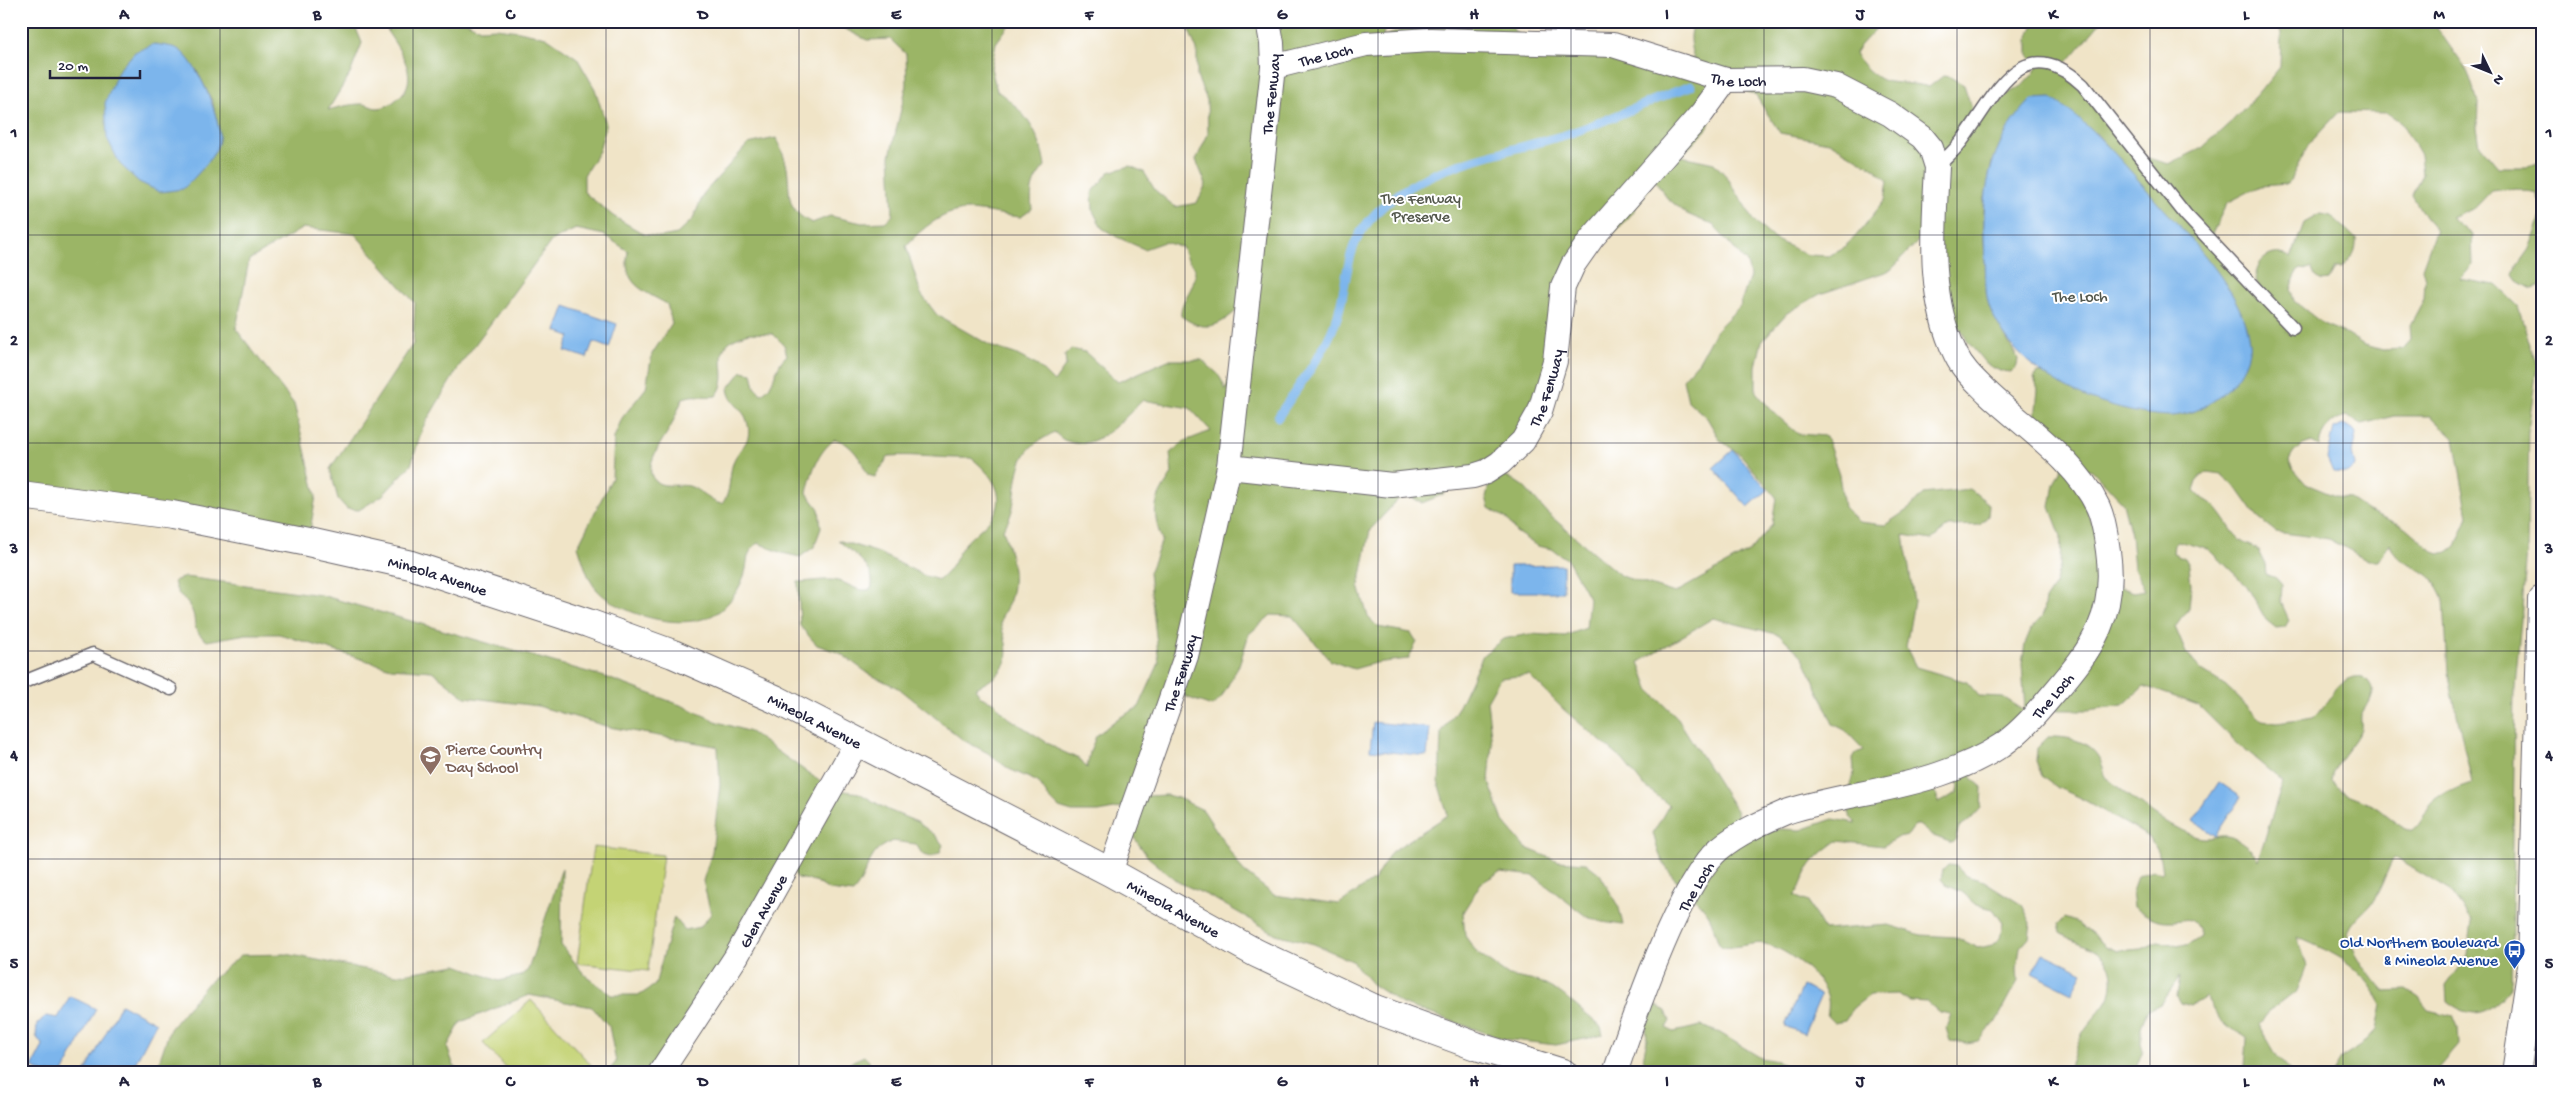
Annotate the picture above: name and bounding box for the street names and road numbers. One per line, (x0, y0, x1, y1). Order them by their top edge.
street label: The Loch (1296, 42, 1356, 73)
street label: The Fenway (1260, 54, 1286, 136)
street label: The Loch (1707, 70, 1767, 93)
street label: The Fenway (1526, 349, 1569, 432)
street label: Mineola Avenue (386, 554, 490, 603)
street label: The Fenway (1161, 633, 1204, 716)
street label: The Loch (2029, 670, 2080, 725)
street label: Mineola Avenue (764, 691, 864, 755)
street label: The Loch (1675, 859, 1721, 917)
street label: Glen Avenue (737, 871, 794, 952)
street label: Mineola Avenue (1123, 877, 1223, 944)

